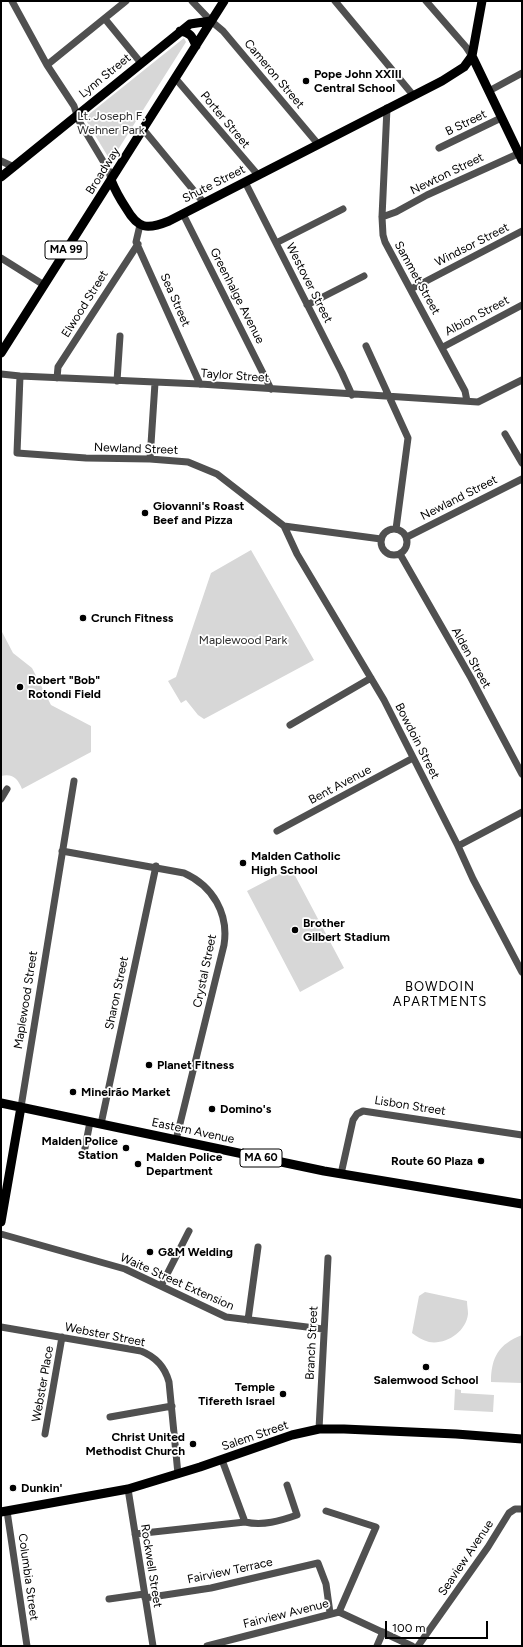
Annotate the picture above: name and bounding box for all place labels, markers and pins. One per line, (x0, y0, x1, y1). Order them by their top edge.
place label: Pope John XXIII Central School (314, 67, 402, 95)
marker: Pope John XXIII Central School (301, 76, 311, 86)
place label: Giovanni's Roast Beef and Pizza (153, 499, 244, 527)
marker: Giovanni's Roast Beef and Pizza (140, 508, 150, 518)
place label: Crunch Fitness (91, 611, 173, 625)
marker: Crunch Fitness (78, 613, 88, 623)
place label: Robert "Bob" Rotondi Field (28, 673, 101, 701)
marker: Robert "Bob" Rotondi Field (15, 682, 25, 692)
place label: Malden Catholic High School (251, 849, 340, 877)
marker: Malden Catholic High School (238, 858, 248, 868)
place label: Brother Gilbert Stadium (303, 916, 390, 944)
marker: Brother Gilbert Stadium (290, 925, 300, 935)
place label: Planet Fitness (157, 1058, 234, 1072)
marker: Planet Fitness (144, 1060, 154, 1070)
place label: Mineirão Market (81, 1085, 171, 1099)
marker: Mineirão Market (68, 1087, 78, 1097)
place label: Domino's (220, 1102, 271, 1116)
marker: Domino's (207, 1104, 217, 1114)
place label: Malden Police Station (42, 1134, 118, 1162)
marker: Malden Police Station (121, 1143, 131, 1153)
place label: Malden Police Department (146, 1150, 222, 1178)
place label: Route 60 Plaza (391, 1154, 473, 1168)
marker: Route 60 Plaza (476, 1156, 486, 1166)
marker: Malden Police Department (133, 1159, 143, 1169)
place label: G&M Welding (158, 1245, 233, 1259)
marker: G&M Welding (145, 1247, 155, 1257)
marker: Salemwood School (421, 1362, 431, 1372)
place label: Salemwood School (374, 1373, 478, 1387)
place label: Temple Tifereth Israel (198, 1380, 275, 1408)
marker: Temple Tifereth Israel (278, 1389, 288, 1399)
place label: Christ United Methodist Church (86, 1430, 185, 1458)
marker: Christ United Methodist Church (188, 1439, 198, 1449)
place label: Dunkin' (21, 1481, 62, 1495)
marker: Dunkin' (8, 1483, 18, 1493)

